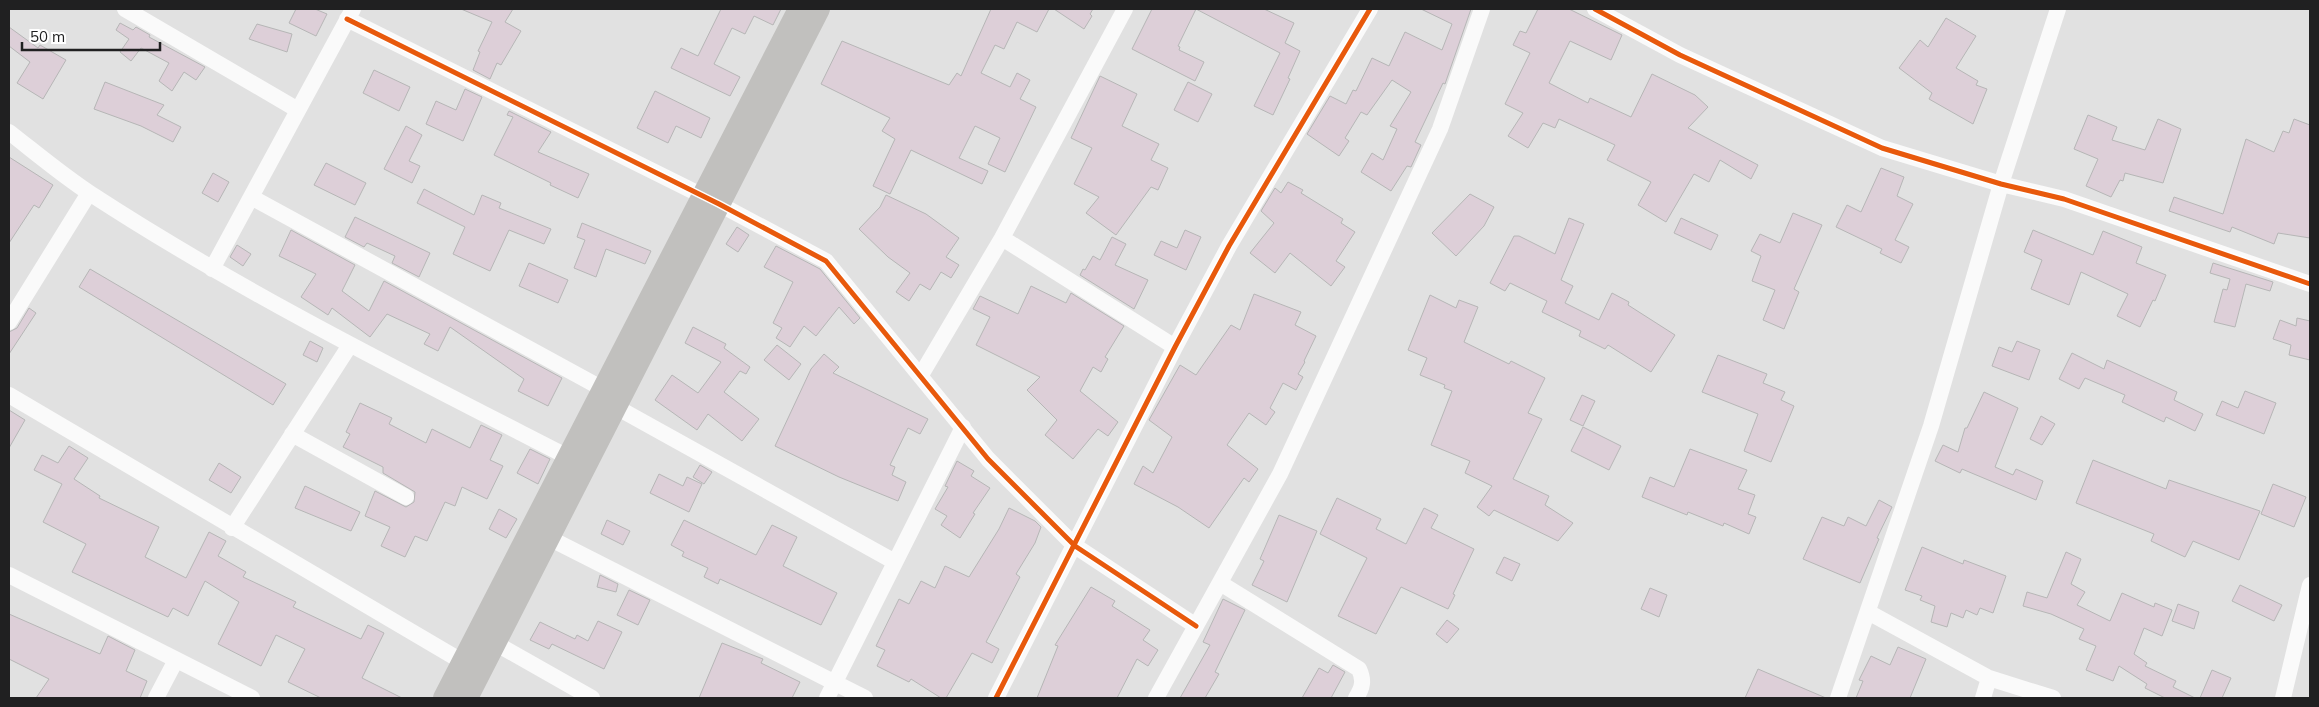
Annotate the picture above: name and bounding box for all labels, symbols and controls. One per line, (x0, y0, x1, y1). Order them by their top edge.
scale bar (22, 20, 160, 52)
text: 50 m (30, 27, 65, 46)

